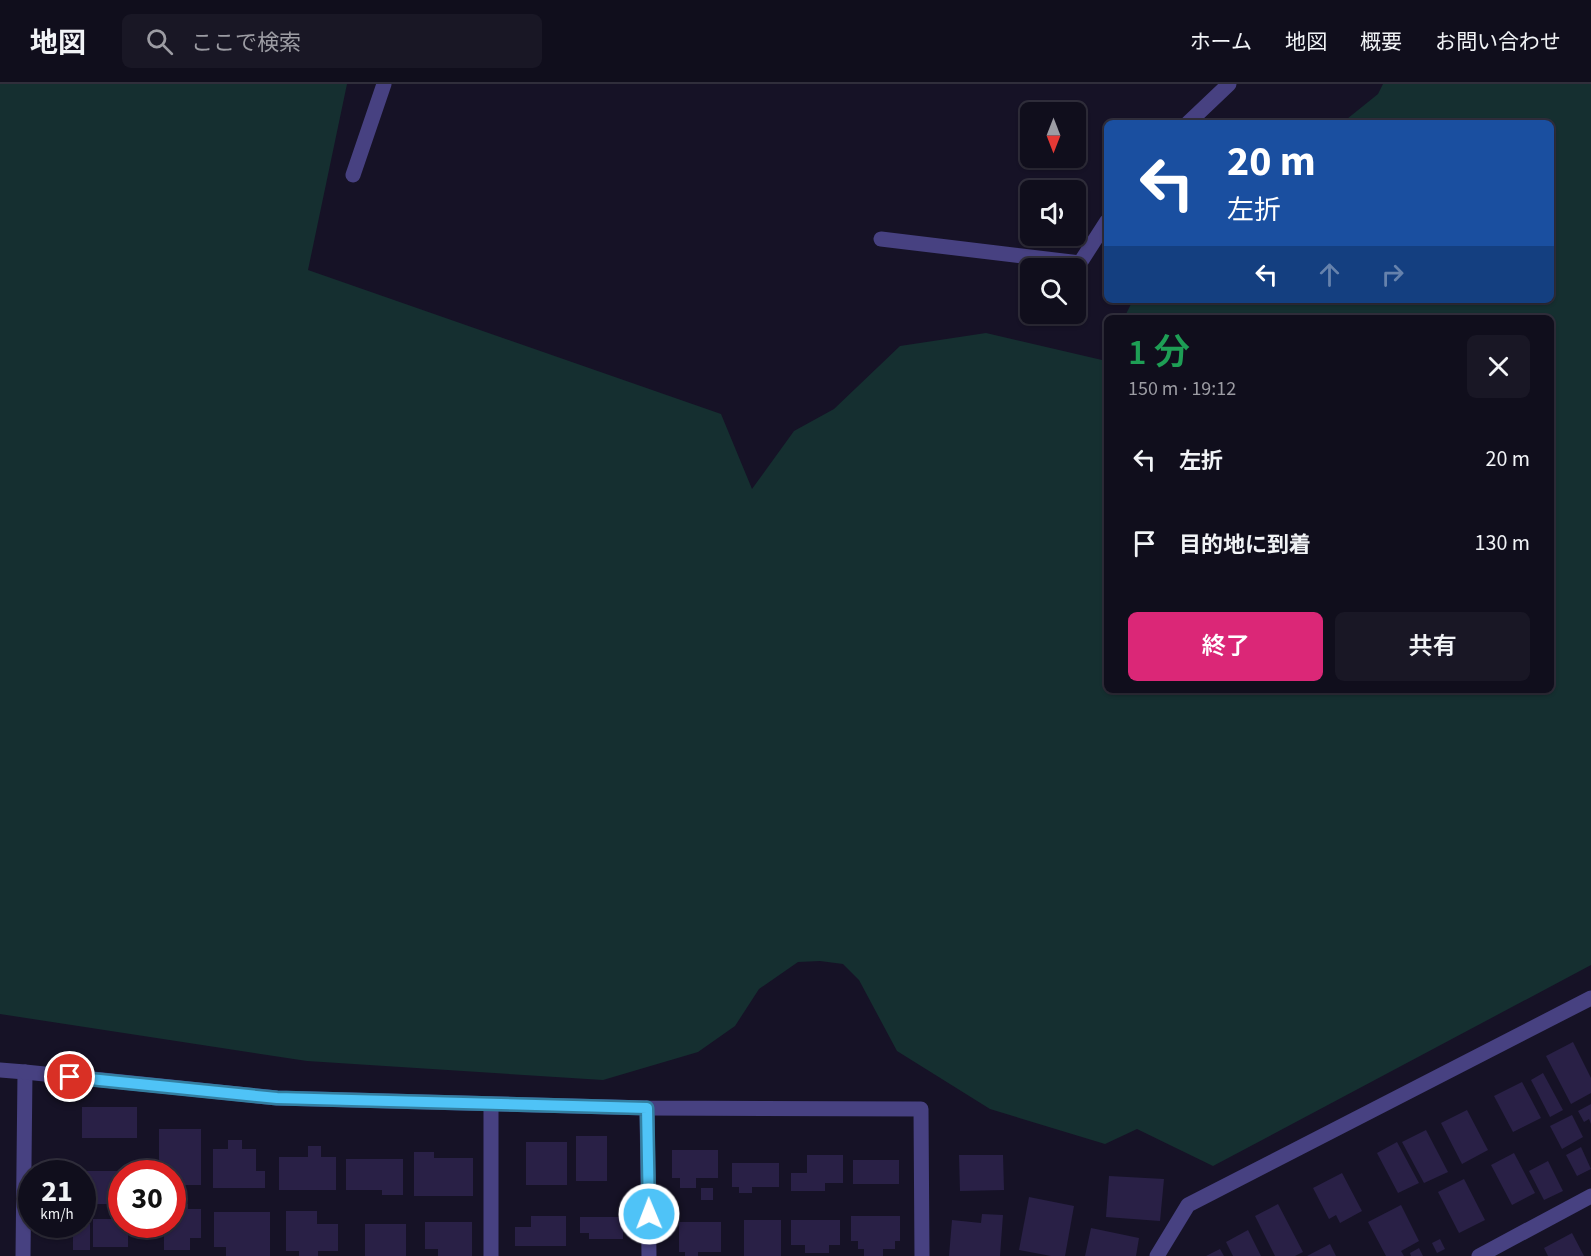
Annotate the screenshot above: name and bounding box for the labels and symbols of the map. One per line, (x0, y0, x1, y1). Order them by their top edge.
north arrow (1020, 102, 1086, 168)
pin (44, 1051, 95, 1102)
speed limit sign: 30 (108, 1160, 186, 1238)
position arrow (617, 1182, 681, 1246)

